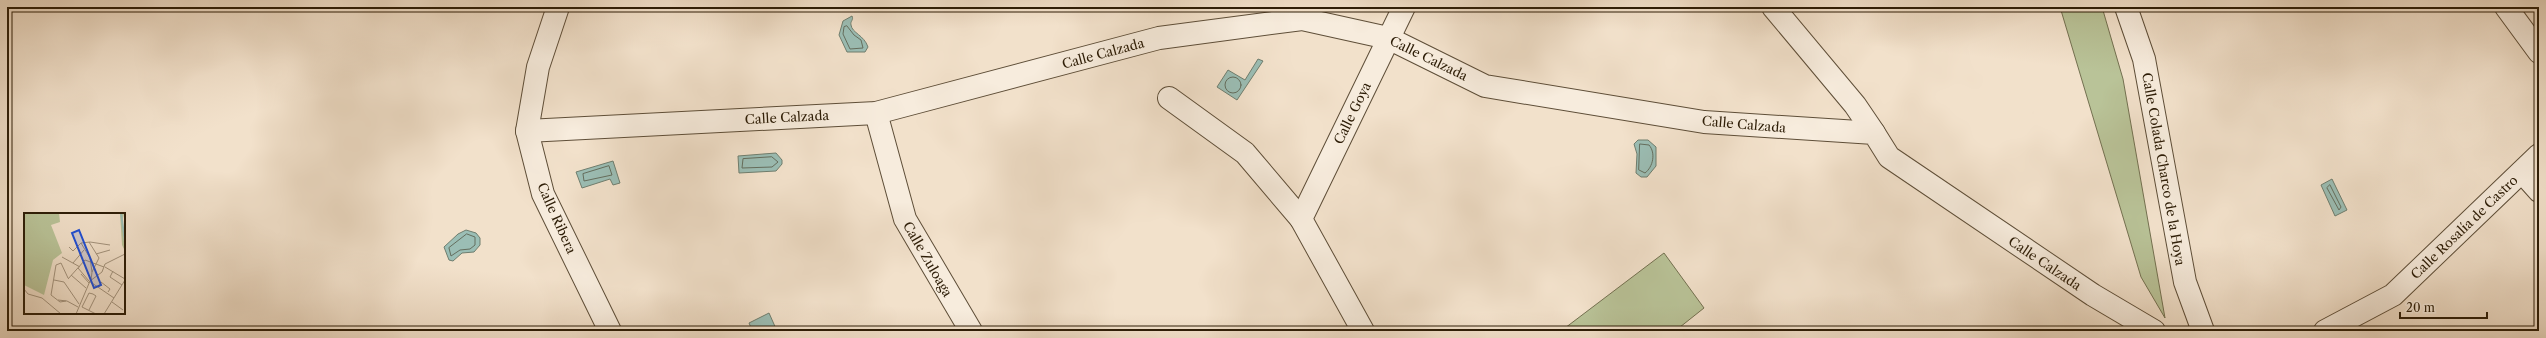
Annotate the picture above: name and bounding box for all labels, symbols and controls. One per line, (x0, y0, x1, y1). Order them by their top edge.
street label: Calle Calzada (1388, 32, 1471, 84)
street label: Calle Calzada (1060, 34, 1146, 72)
street label: Calle Colada Charco de la Hoya (2139, 71, 2189, 267)
street label: Calle Goya (1330, 79, 1374, 147)
street label: Calle Calzada (744, 107, 830, 127)
street label: Calle Calzada (1701, 112, 1787, 136)
street label: Calle Rosalía de Castro (2407, 172, 2521, 282)
street label: Calle Ribera (534, 180, 580, 256)
inset map (24, 213, 125, 314)
street label: Calle Zuloaga (900, 218, 956, 300)
street label: Calle Calzada (2006, 233, 2085, 293)
scale bar (2400, 294, 2487, 320)
text: 20 m (2406, 300, 2435, 315)

